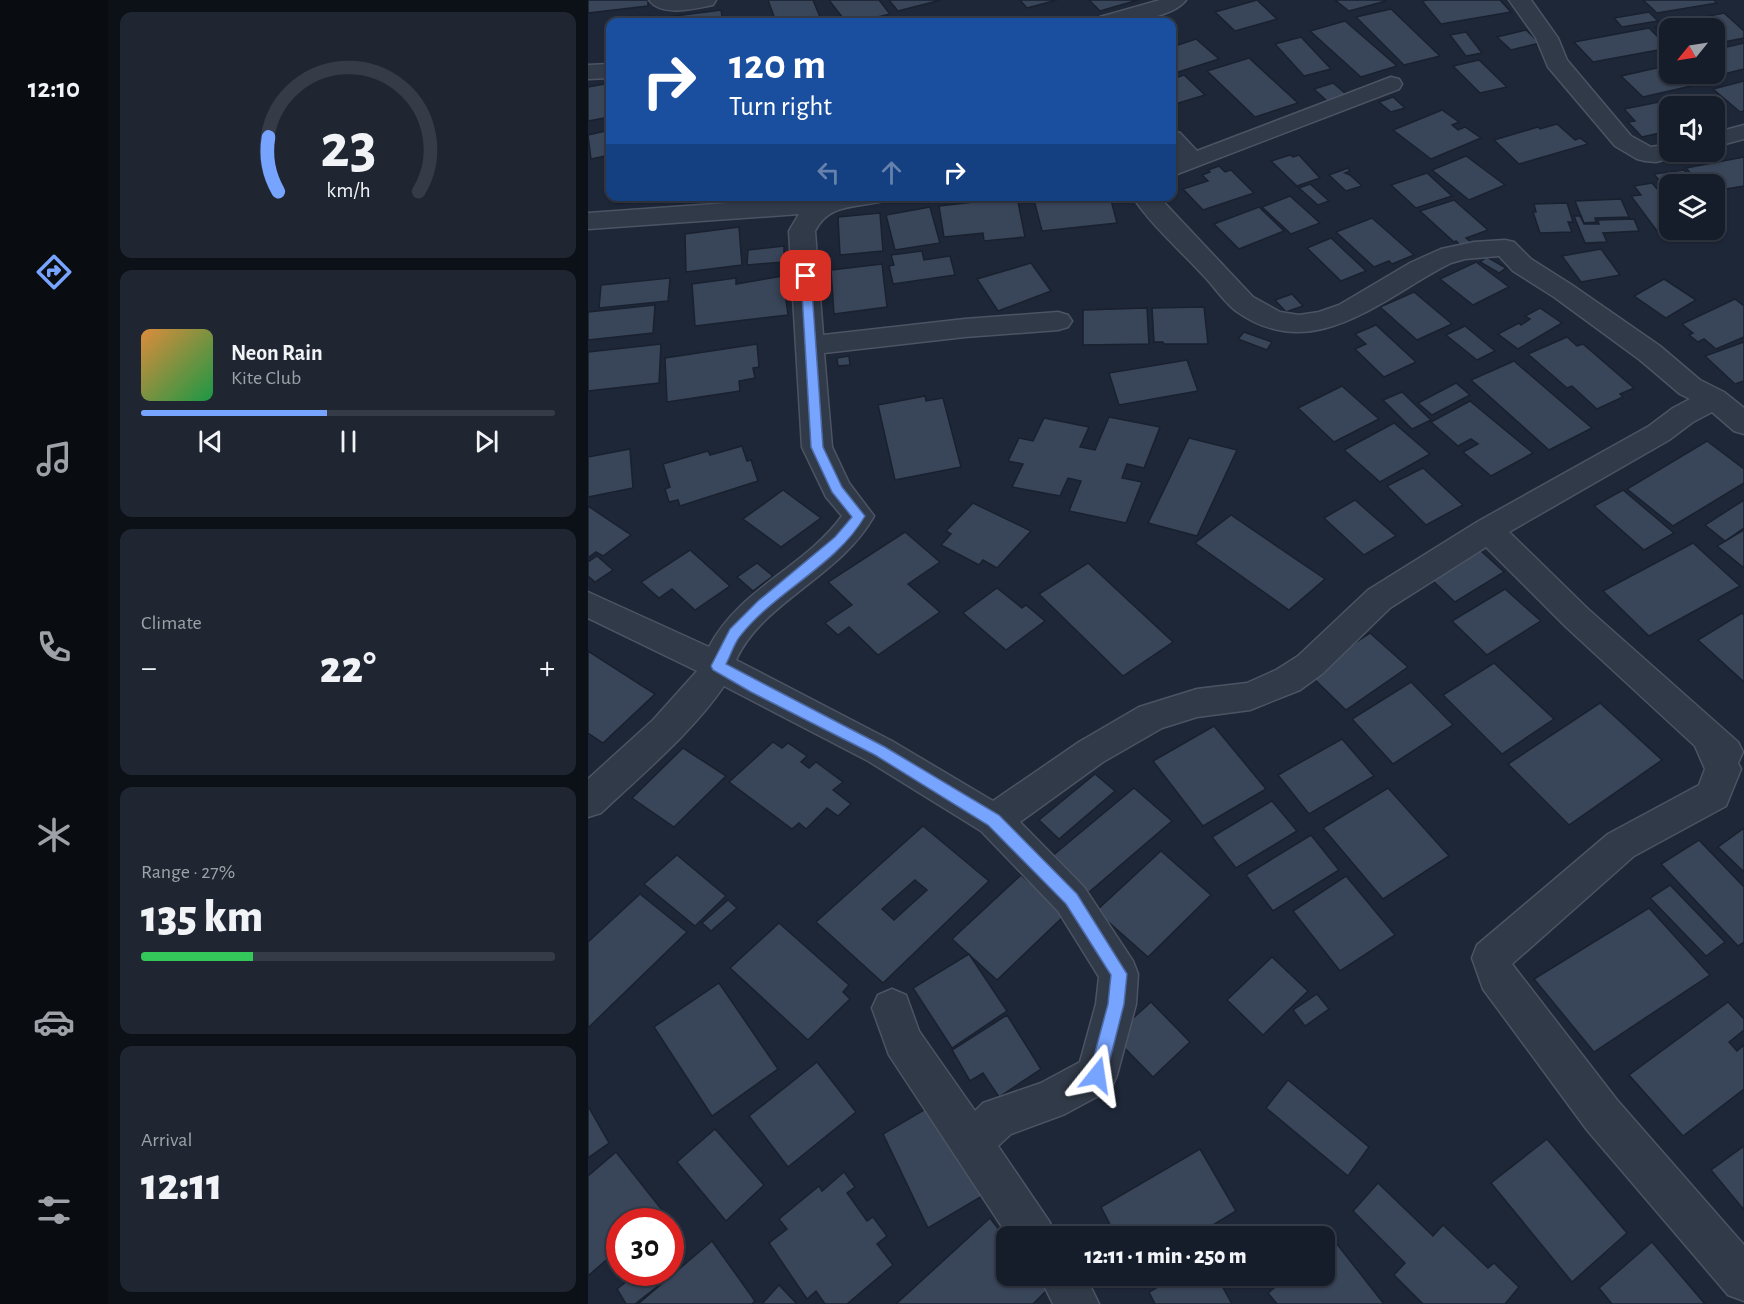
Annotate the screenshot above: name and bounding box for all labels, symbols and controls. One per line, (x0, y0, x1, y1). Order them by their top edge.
north arrow (1659, 18, 1725, 84)
map controls (1659, 18, 1725, 240)
icon: right (630, 42, 708, 120)
text: 120 m (729, 44, 826, 86)
text: 12:10 (28, 75, 80, 102)
text: Turn right (729, 93, 832, 120)
button: sound (1659, 96, 1725, 162)
text: 23 (320, 116, 376, 178)
icon: left (812, 156, 845, 189)
icon: ahead (875, 156, 908, 189)
icon: right (938, 156, 971, 189)
button: layers (1659, 174, 1725, 240)
text: km/h (326, 181, 370, 202)
pin (780, 250, 831, 301)
icon: directions (33, 251, 75, 293)
icon: arrive (789, 259, 822, 292)
text: Neon Rain (231, 342, 323, 364)
text: Kite Club (231, 368, 301, 388)
icon: previous (194, 425, 227, 458)
icon: pause (332, 425, 365, 458)
icon: next (470, 425, 503, 458)
icon: music (33, 438, 75, 480)
text: Climate (141, 613, 202, 633)
icon: phone (33, 626, 75, 668)
text: 22° (320, 646, 376, 691)
text: − (141, 652, 157, 685)
text: + (539, 652, 555, 685)
icon: climate (33, 814, 75, 856)
text: Range · 27% (141, 862, 235, 882)
text: 135 km (141, 895, 263, 940)
icon: car (33, 1001, 75, 1043)
position arrow (1065, 1043, 1129, 1107)
text: Arrival (141, 1130, 192, 1150)
text: 12:11 (141, 1163, 223, 1208)
icon: filters (33, 1189, 75, 1231)
speed limit sign: 30 (606, 1208, 684, 1286)
text: 12:11 · 1 min · 250 m (1084, 1245, 1247, 1267)

